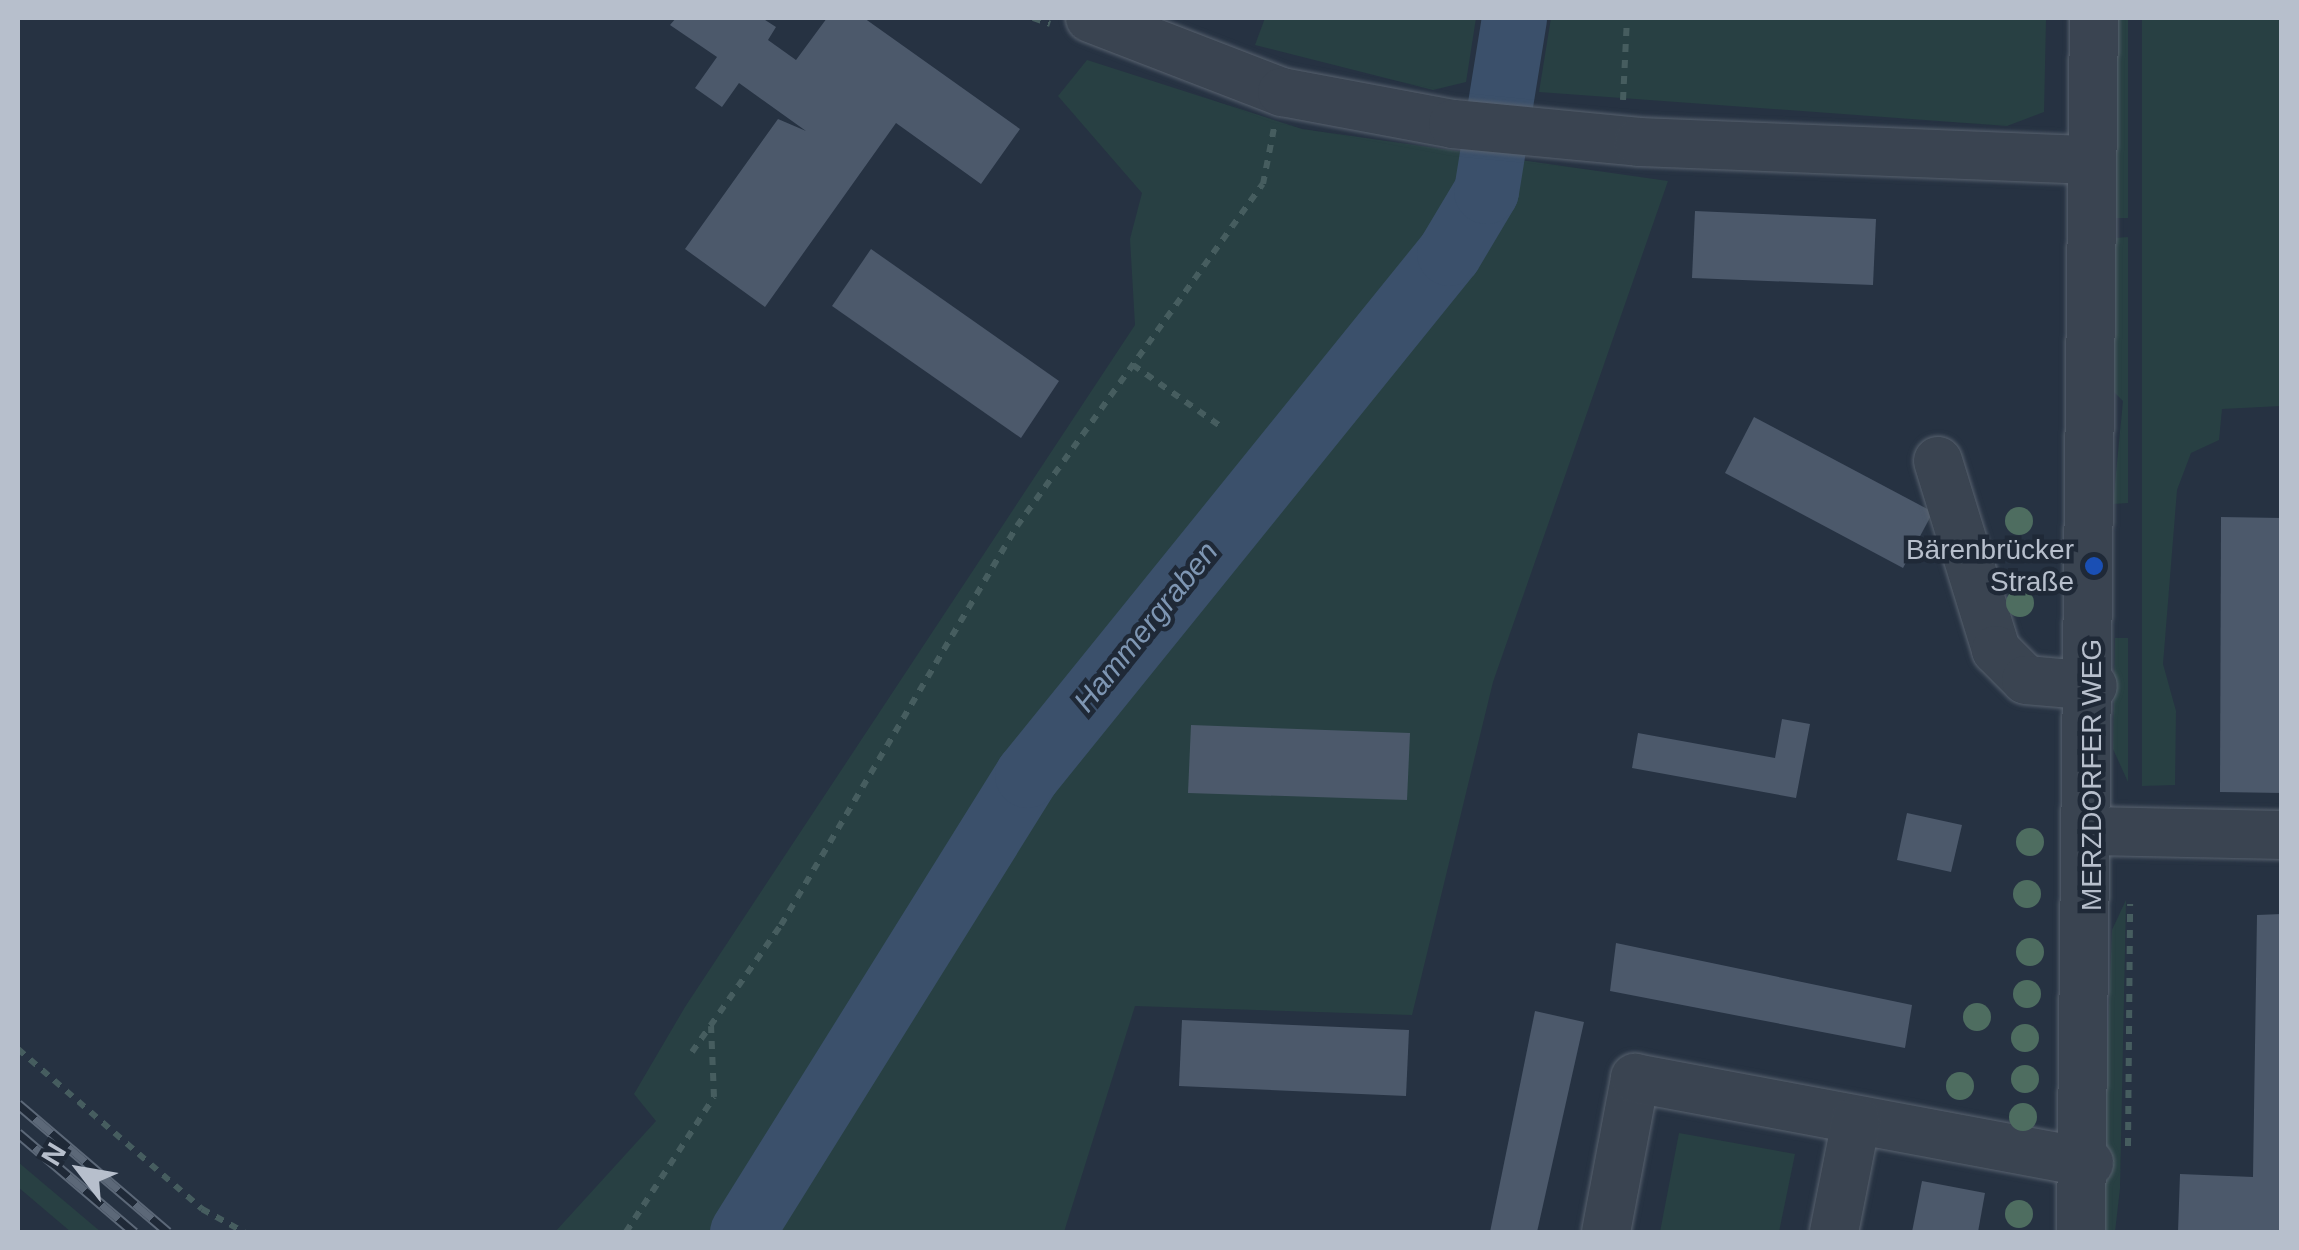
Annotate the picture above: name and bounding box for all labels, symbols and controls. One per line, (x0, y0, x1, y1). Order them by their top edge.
place label: Bärenbrücker Straße (1906, 533, 2074, 599)
water label: Hammergraben (1066, 535, 1226, 719)
marker: Bärenbrücker Straße (2083, 555, 2105, 577)
street label: MERZDORFER WEG (2075, 639, 2109, 911)
north arrow (30, 1120, 130, 1220)
text: N (35, 1138, 72, 1171)

